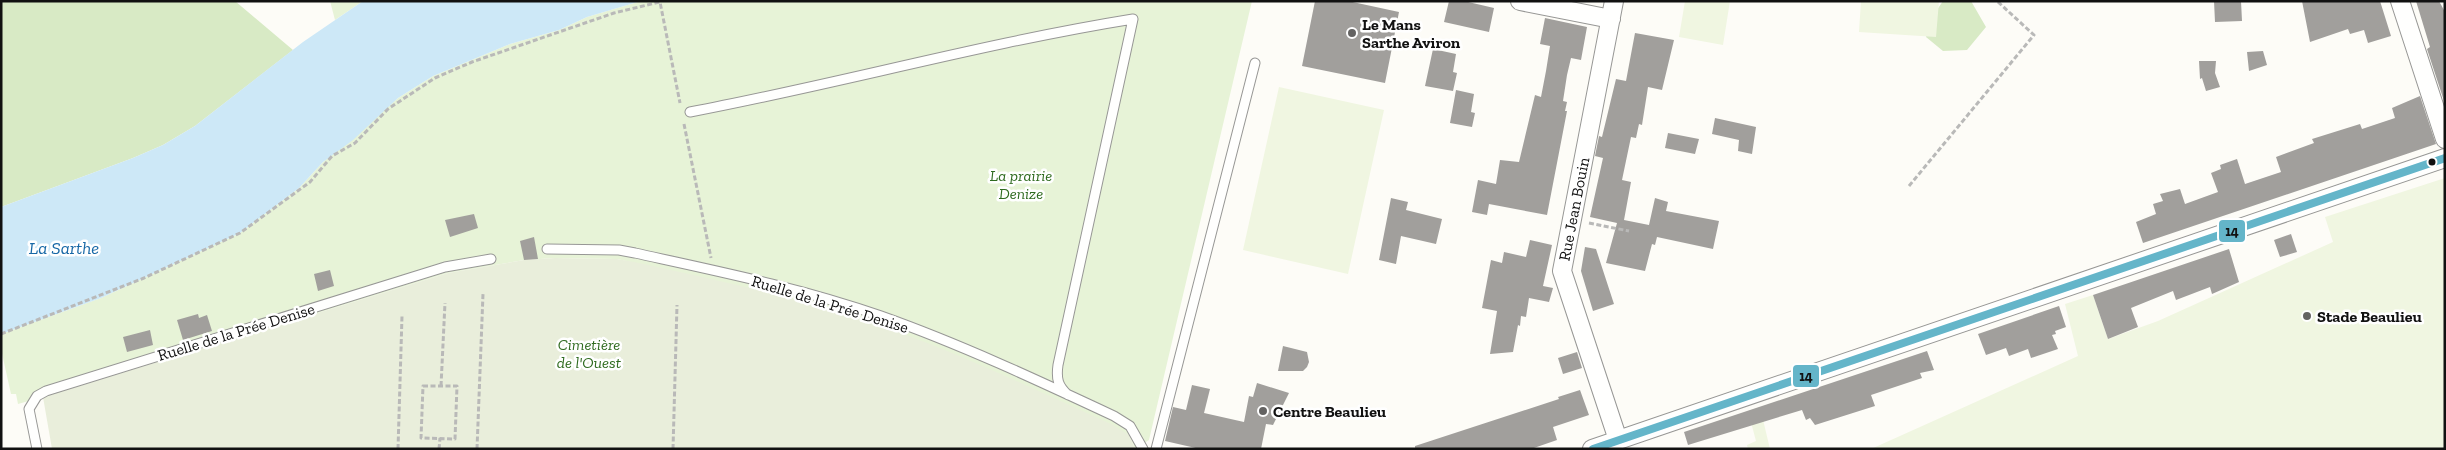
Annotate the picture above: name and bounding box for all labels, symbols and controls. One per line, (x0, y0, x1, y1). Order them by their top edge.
place label: Le Mans Sarthe Aviron (1362, 15, 1461, 52)
marker: Le Mans Sarthe Aviron (1346, 27, 1358, 39)
street label: Rue Jean Bouin (1555, 155, 1594, 262)
unlabelled marker (2427, 157, 2437, 167)
park label: La prairie Denize (990, 166, 1052, 203)
line badge: 14 (2218, 219, 2246, 243)
text: 14 (2225, 223, 2239, 240)
water label: La Sarthe (29, 237, 99, 259)
street label: Ruelle de la Prée Denise (749, 271, 911, 337)
street label: Ruelle de la Prée Denise (155, 299, 317, 365)
place label: Stade Beaulieu (2317, 307, 2422, 326)
marker: Stade Beaulieu (2301, 310, 2313, 322)
park label: Cimetière de l'Ouest (557, 335, 622, 372)
line badge: 14 (1792, 364, 1820, 388)
text: 14 (1799, 368, 1813, 385)
place label: Centre Beaulieu (1273, 402, 1387, 421)
marker: Centre Beaulieu (1257, 405, 1269, 417)

